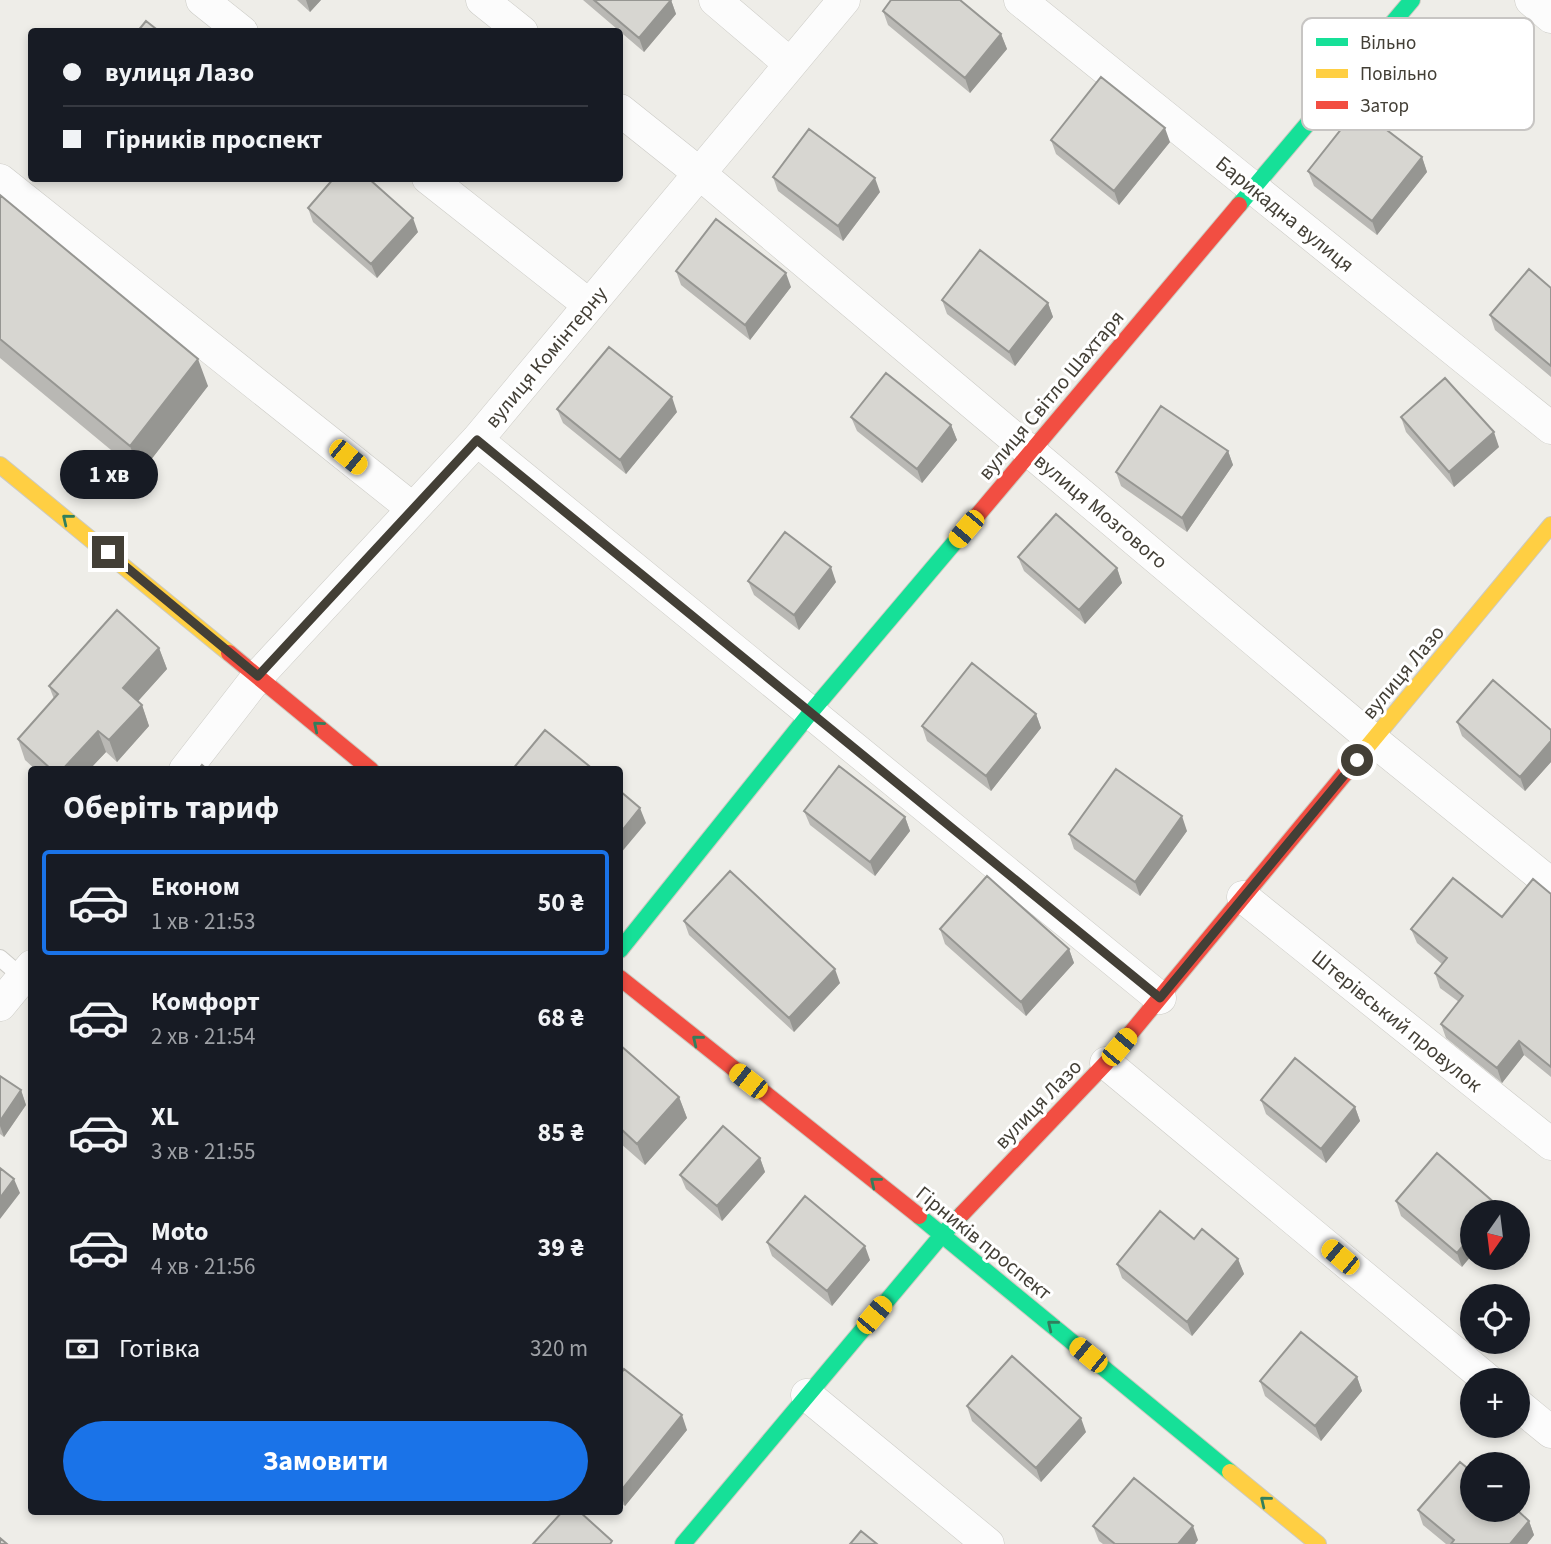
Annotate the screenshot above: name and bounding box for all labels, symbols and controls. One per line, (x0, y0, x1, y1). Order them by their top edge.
legend (1302, 18, 1534, 130)
text: Вільно (1360, 30, 1416, 57)
text: вулиця Лазо (105, 54, 254, 91)
text: Повільно (1360, 61, 1437, 88)
text: Затор (1360, 93, 1409, 120)
text: Гірників проспект (105, 121, 322, 158)
street label: Барикадна вулиця (1209, 149, 1361, 279)
street label: вулиця Комінтерну (478, 280, 614, 434)
street label: вулиця Світло Шахтаря (971, 304, 1131, 486)
car (326, 436, 371, 478)
street label: вулиця Мозгового (1028, 446, 1174, 576)
callout: 1 хв (59, 450, 157, 500)
text: 1 хв (89, 458, 129, 491)
car (945, 506, 988, 552)
one-way arrow (62, 515, 75, 528)
route end (92, 536, 124, 568)
street label: вулиця Лазо (1355, 618, 1451, 726)
one-way arrow (314, 722, 327, 734)
route start (1341, 744, 1373, 776)
text: Оберіть тариф (63, 785, 279, 831)
text: Економ (151, 868, 240, 905)
icon: car (67, 871, 130, 934)
text: 50 ₴ (538, 884, 584, 921)
text: 1 хв · 21:53 (151, 905, 255, 938)
street label: Штерівський провулок (1305, 943, 1489, 1100)
text: Комфорт (151, 983, 260, 1020)
icon: car (67, 986, 130, 1049)
text: 68 ₴ (538, 999, 584, 1036)
text: 2 хв · 21:54 (151, 1020, 255, 1053)
car (1098, 1024, 1141, 1070)
one-way arrow (692, 1036, 705, 1049)
street label: вулиця Лазо (987, 1052, 1089, 1156)
car (725, 1060, 772, 1102)
text: XL (151, 1098, 179, 1135)
icon: car (67, 1101, 130, 1164)
text: 85 ₴ (538, 1114, 584, 1151)
text: 3 хв · 21:55 (151, 1135, 255, 1168)
one-way arrow (870, 1178, 883, 1190)
street label: Гірників проспект (910, 1179, 1059, 1308)
north arrow (1460, 1200, 1530, 1270)
map controls (1460, 1200, 1530, 1522)
text: Moto (151, 1213, 208, 1250)
icon: car (67, 1216, 130, 1279)
text: 39 ₴ (538, 1229, 584, 1266)
car (1318, 1235, 1363, 1279)
text: 4 хв · 21:56 (151, 1250, 255, 1283)
button: locate (1460, 1284, 1530, 1354)
car (853, 1292, 896, 1338)
one-way arrow (1047, 1321, 1059, 1334)
icon: cash (63, 1330, 101, 1368)
text: Готівка (119, 1330, 200, 1367)
text: 320 m (530, 1332, 588, 1365)
car (1066, 1334, 1111, 1376)
button: + (1460, 1368, 1530, 1438)
button: Замовити (63, 1421, 588, 1501)
button: − (1460, 1452, 1530, 1522)
one-way arrow (1261, 1496, 1273, 1509)

